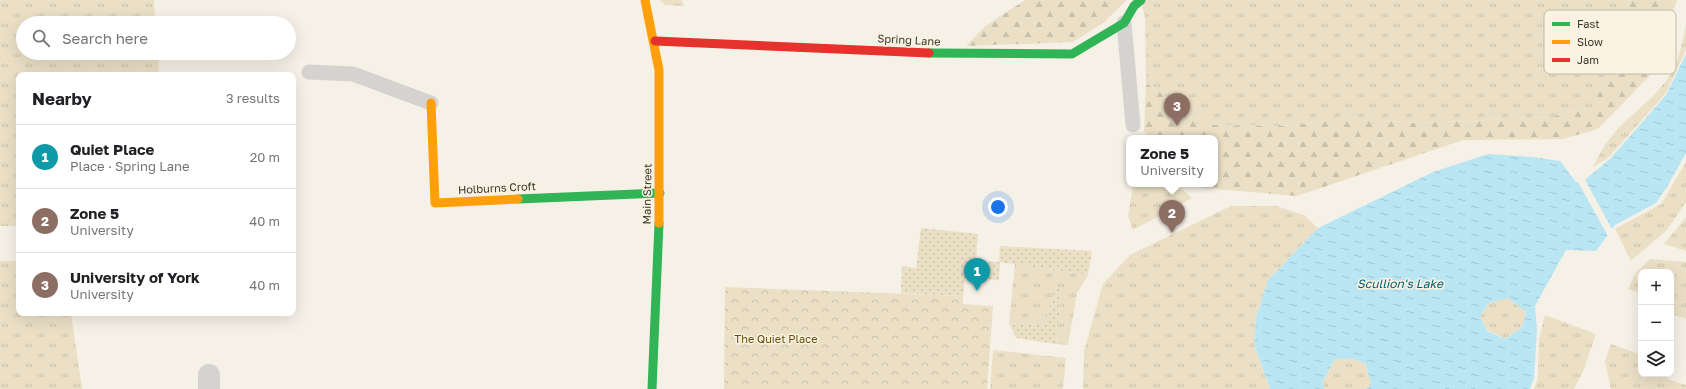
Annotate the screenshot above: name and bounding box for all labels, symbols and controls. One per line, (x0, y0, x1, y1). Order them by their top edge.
legend (1544, 10, 1676, 74)
search box (16, 16, 296, 60)
text: Fast (1577, 17, 1600, 30)
icon: search (30, 27, 52, 49)
text: Search here (62, 29, 148, 47)
street label: Spring Lane (877, 31, 941, 48)
text: Slow (1577, 35, 1603, 48)
text: Jam (1577, 53, 1599, 66)
text: Nearby (32, 88, 92, 109)
text: 3 results (226, 90, 280, 106)
pin: 3 (1164, 93, 1190, 126)
popup (1126, 135, 1218, 187)
text: Quiet Place (70, 140, 154, 158)
text: Zone 5 (1140, 144, 1189, 162)
text: 1 (42, 149, 48, 165)
text: 20 m (250, 149, 280, 165)
text: Place · Spring Lane (70, 158, 190, 174)
text: University (1140, 162, 1204, 178)
street label: Main Street (639, 164, 654, 224)
street label: Holburns Croft (458, 179, 536, 196)
your location (988, 197, 1008, 217)
pin: 2 (1159, 200, 1185, 233)
text: Zone 5 (70, 204, 119, 222)
text: 2 (41, 213, 49, 229)
text: 40 m (249, 213, 280, 229)
text: University (70, 222, 134, 238)
pin: 1 (964, 258, 990, 291)
text: University of York (70, 268, 200, 286)
map controls (1638, 269, 1674, 377)
button: + (1638, 269, 1674, 305)
water label: Scullion's Lake (1357, 276, 1444, 291)
text: 3 (41, 277, 49, 293)
text: 40 m (249, 277, 280, 293)
text: University (70, 286, 134, 302)
button: − (1638, 305, 1674, 341)
park label: The Quiet Place (734, 332, 818, 345)
button: layers (1638, 341, 1674, 377)

